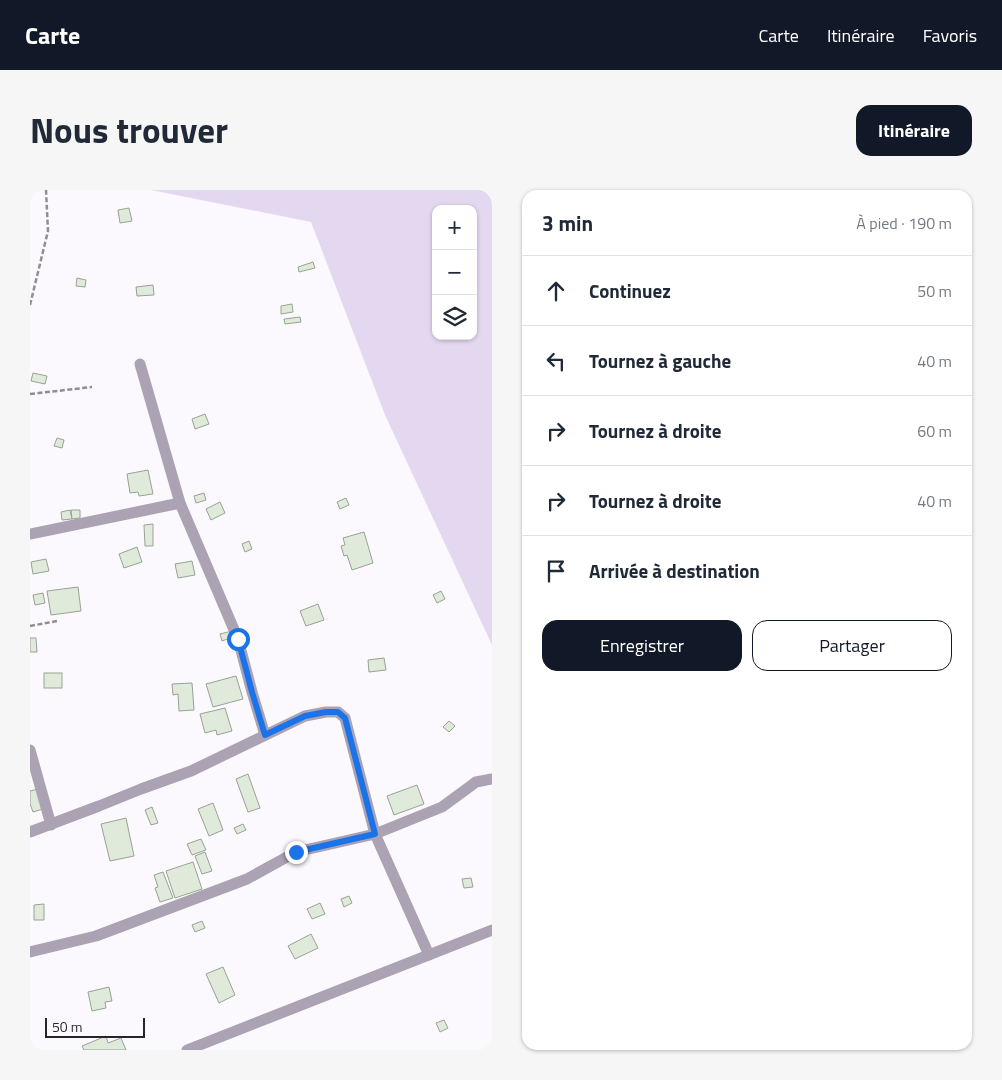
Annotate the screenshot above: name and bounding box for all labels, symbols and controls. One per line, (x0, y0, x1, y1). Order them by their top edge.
text: Carte (25, 17, 80, 53)
text: Carte (758, 22, 799, 49)
text: Itinéraire (827, 22, 895, 49)
text: Favoris (923, 22, 977, 49)
text: Nous trouver (30, 103, 228, 157)
button: Itinéraire (856, 105, 972, 156)
map controls (432, 205, 477, 340)
button: + (432, 205, 477, 250)
text: 3 min (542, 207, 593, 239)
text: À pied · 190 m (856, 211, 952, 235)
button: − (432, 250, 477, 295)
text: Continuez (589, 276, 671, 305)
icon: ahead (542, 277, 570, 305)
text: 50 m (917, 279, 952, 303)
button: layers (432, 295, 477, 340)
text: Tournez à gauche (589, 346, 731, 375)
icon: left (542, 347, 570, 375)
text: 40 m (917, 349, 952, 373)
text: Tournez à droite (589, 416, 721, 445)
icon: right (542, 417, 570, 445)
text: 60 m (917, 419, 952, 443)
text: Tournez à droite (589, 486, 721, 515)
icon: right (542, 487, 570, 515)
text: 40 m (917, 489, 952, 513)
text: Arrivée à destination (589, 556, 760, 585)
icon: arrive (542, 557, 570, 585)
button: Enregistrer (542, 620, 742, 671)
button: Partager (752, 620, 952, 671)
route start (227, 628, 250, 651)
route end (285, 841, 308, 864)
scale bar (45, 1015, 145, 1038)
text: 50 m (52, 1016, 82, 1037)

